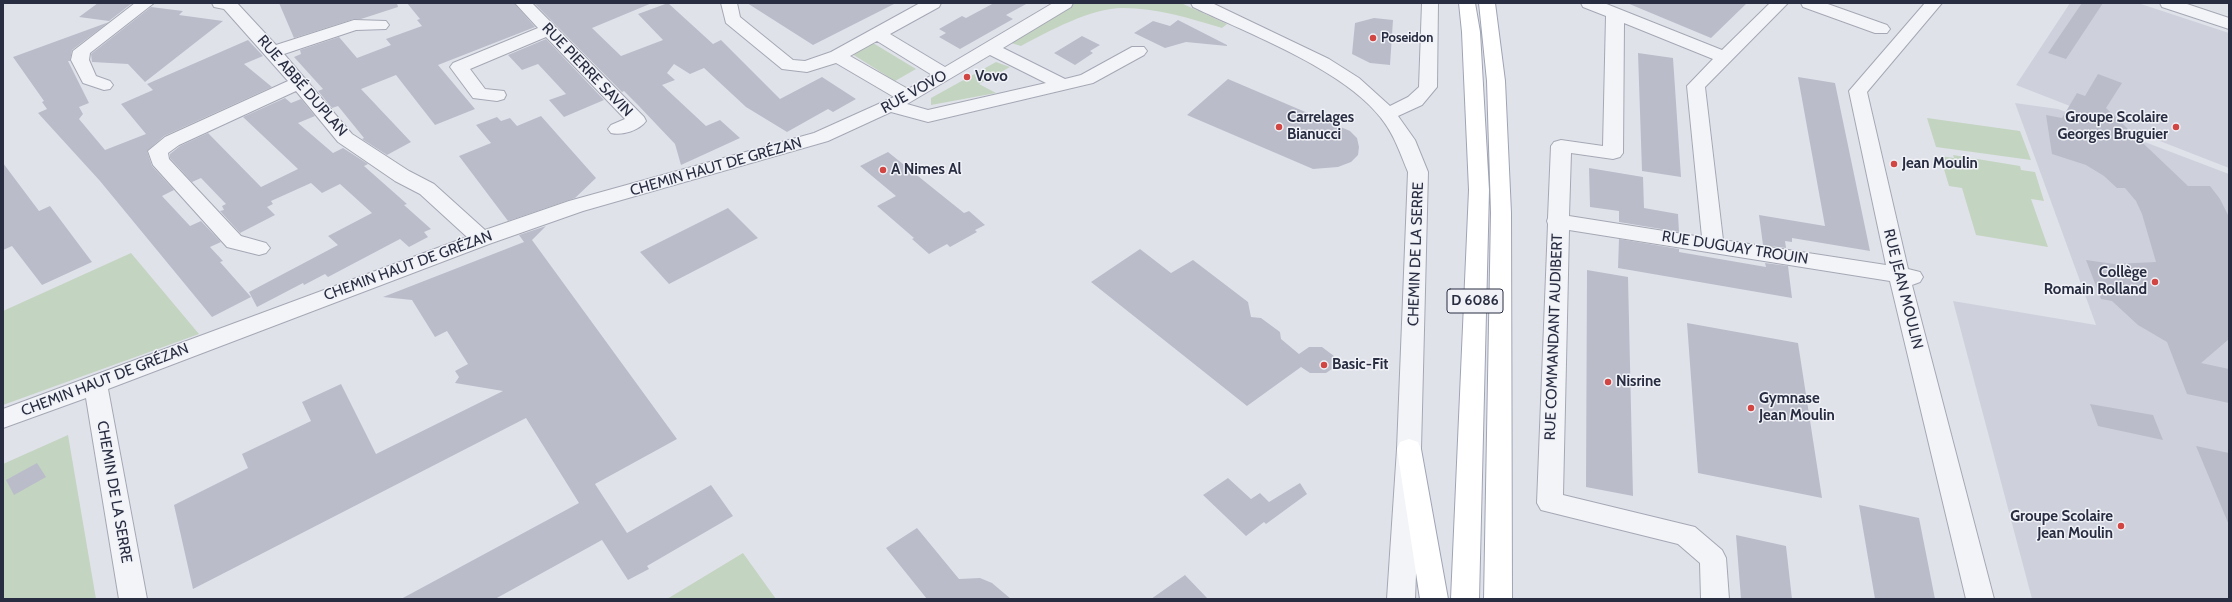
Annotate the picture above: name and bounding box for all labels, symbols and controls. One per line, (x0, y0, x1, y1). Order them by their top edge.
street label: RUE PIERRE SAVIN (538, 20, 636, 120)
place label: Poseidon (1381, 30, 1433, 46)
street label: RUE ABBÉ DUPLAN (253, 32, 351, 140)
marker: Poseidon (1368, 33, 1378, 43)
street label: RUE VOVO (878, 67, 950, 117)
place label: Vovo (975, 68, 1008, 86)
marker: Vovo (962, 72, 972, 82)
place label: Carrelages Bianucci (1287, 109, 1354, 144)
place label: Groupe Scolaire Georges Bruguier (2057, 109, 2168, 144)
marker: Carrelages Bianucci (1274, 122, 1284, 132)
marker: Groupe Scolaire Georges Bruguier (2171, 122, 2181, 132)
street label: CHEMIN HAUT DE GRÉZAN (628, 134, 804, 200)
place label: Jean Moulin (1902, 155, 1978, 173)
marker: Jean Moulin (1889, 159, 1899, 169)
place label: A Nimes Al (891, 161, 961, 179)
marker: A Nimes Al (878, 165, 888, 175)
street label: CHEMIN DE LA SERRE (1404, 182, 1428, 326)
street label: CHEMIN HAUT DE GRÉZAN (321, 227, 495, 305)
street label: RUE JEAN MOULIN (1879, 227, 1927, 351)
street label: RUE DUGUAY TROUIN (1660, 228, 1810, 268)
street label: RUE COMMANDANT AUDIBERT (1541, 233, 1567, 441)
place label: Collège Romain Rolland (2044, 264, 2147, 299)
marker: Collège Romain Rolland (2150, 277, 2160, 287)
road number: D 6086 (1447, 289, 1503, 313)
street label: CHEMIN HAUT DE GRÉZAN (19, 340, 191, 420)
place label: Basic-Fit (1332, 356, 1388, 374)
marker: Basic-Fit (1319, 360, 1329, 370)
place label: Nisrine (1616, 373, 1661, 391)
marker: Nisrine (1603, 377, 1613, 387)
place label: Gymnase Jean Moulin (1759, 390, 1835, 425)
marker: Gymnase Jean Moulin (1746, 403, 1756, 413)
street label: CHEMIN DE LA SERRE (93, 419, 135, 565)
place label: Groupe Scolaire Jean Moulin (2010, 508, 2113, 543)
marker: Groupe Scolaire Jean Moulin (2116, 521, 2126, 531)

